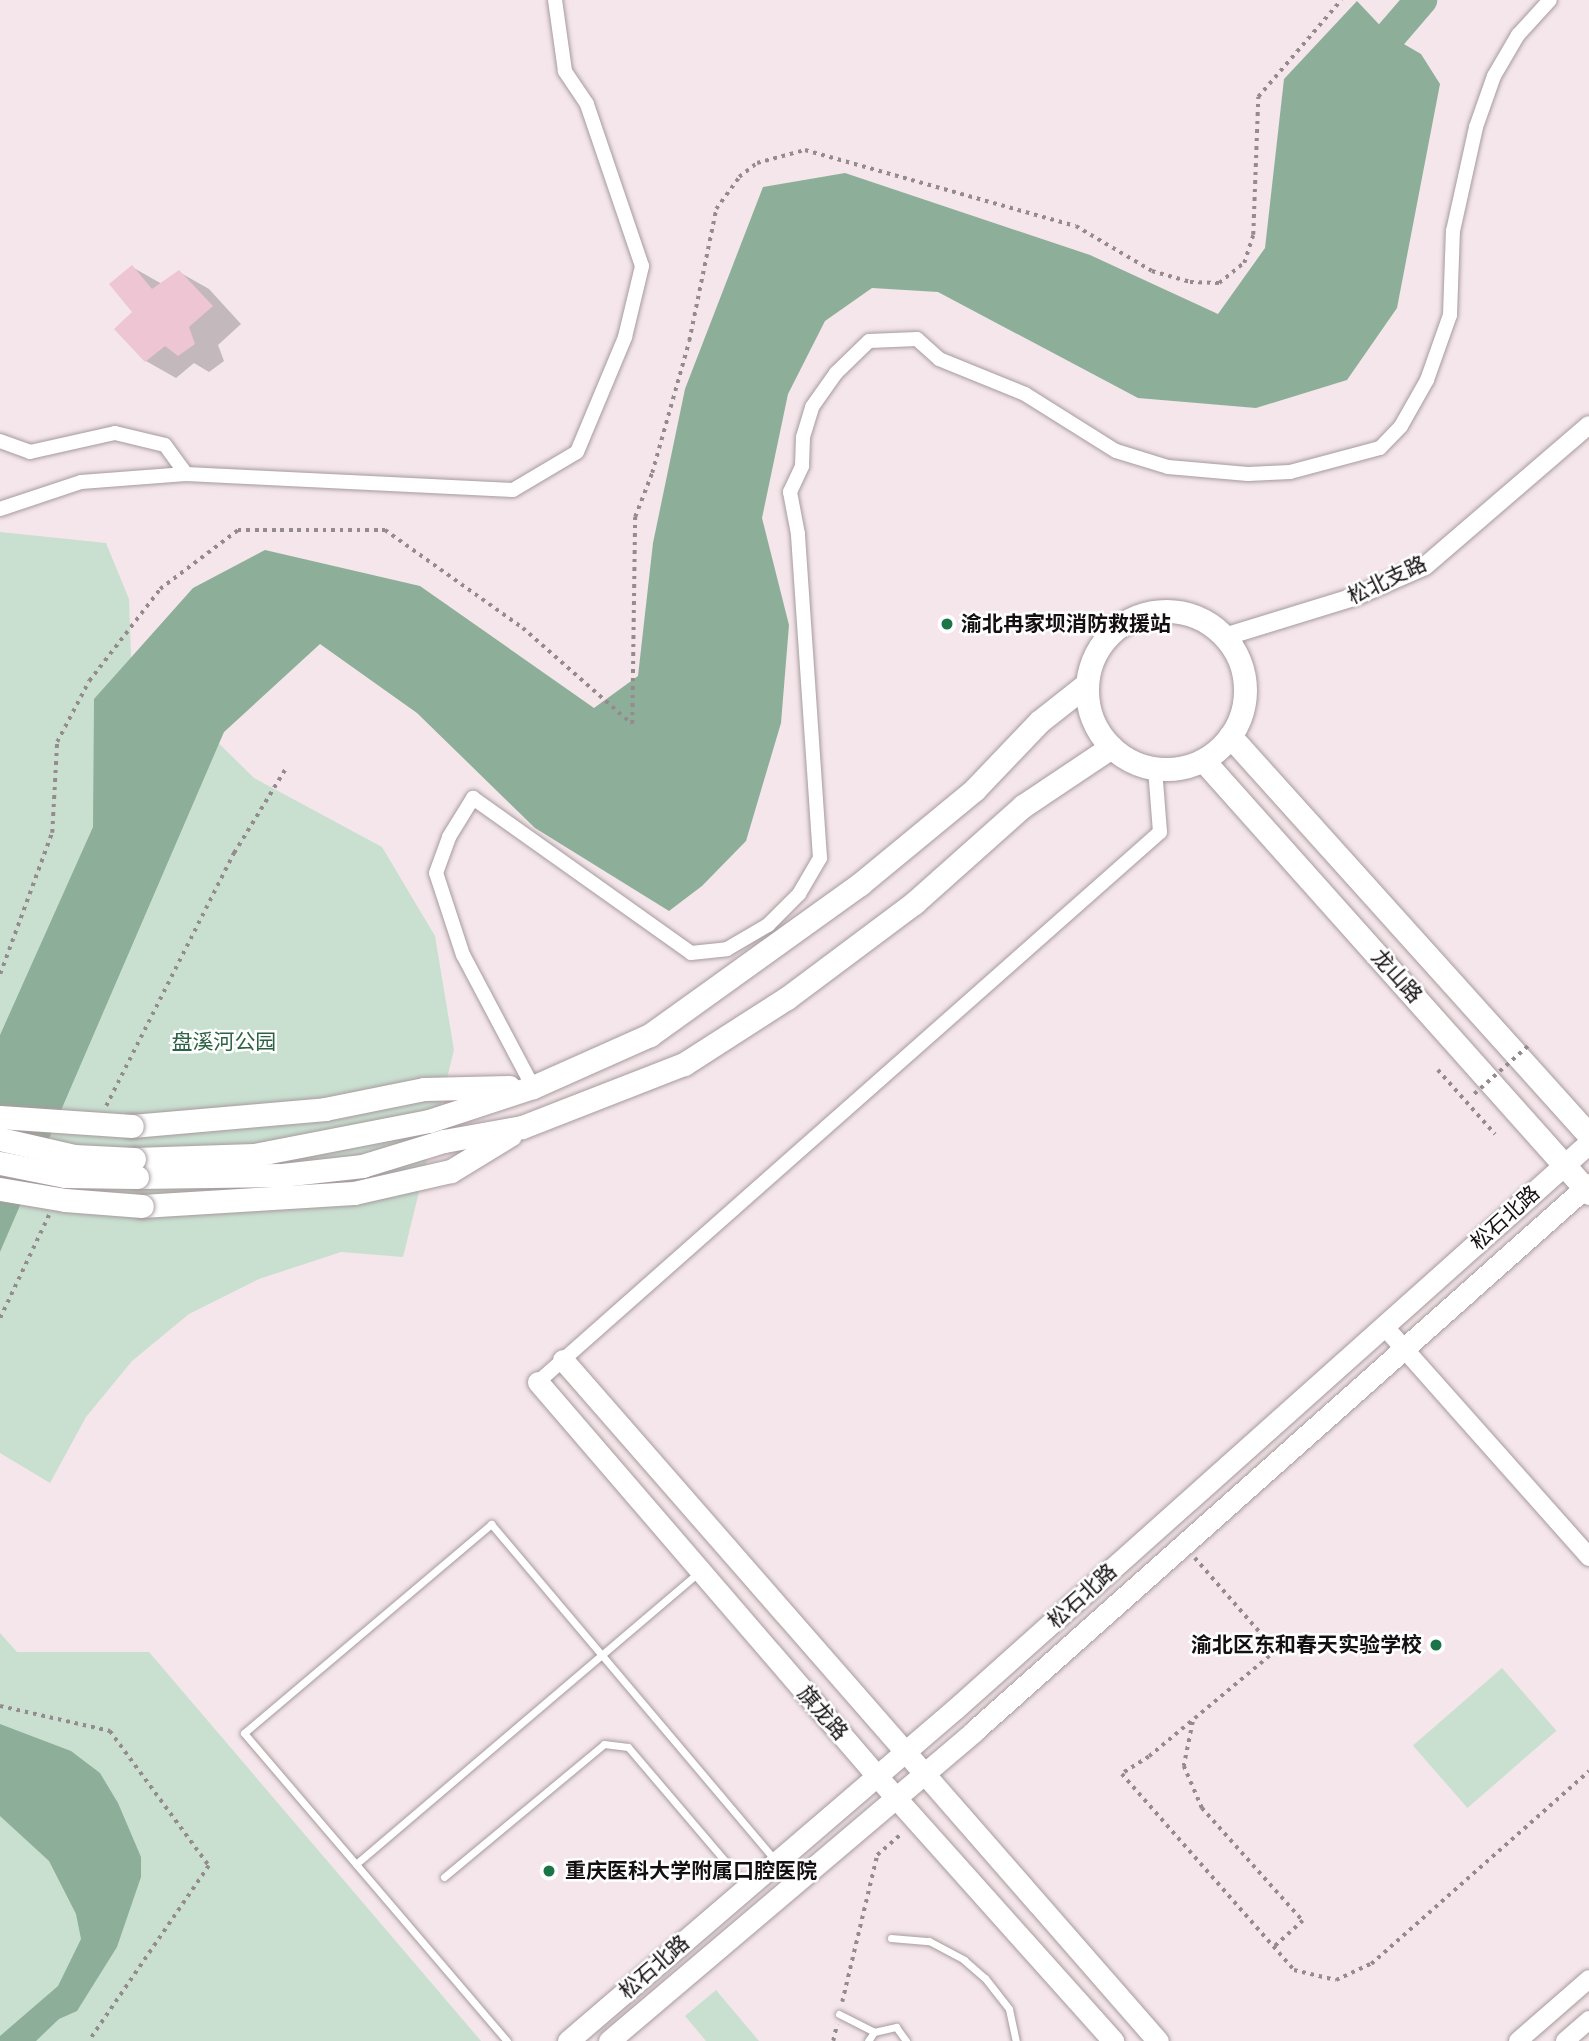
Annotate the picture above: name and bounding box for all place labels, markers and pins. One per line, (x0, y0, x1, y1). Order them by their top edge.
place label: 渝北冉家坝消防救援站 (961, 611, 1171, 637)
marker: 渝北冉家坝消防救援站 (939, 616, 955, 632)
place label: 渝北区东和春天实验学校 (1191, 1632, 1422, 1658)
marker: 渝北区东和春天实验学校 (1428, 1637, 1444, 1653)
place label: 重庆医科大学附属口腔医院 (565, 1858, 817, 1884)
marker: 重庆医科大学附属口腔医院 (539, 1861, 559, 1881)

